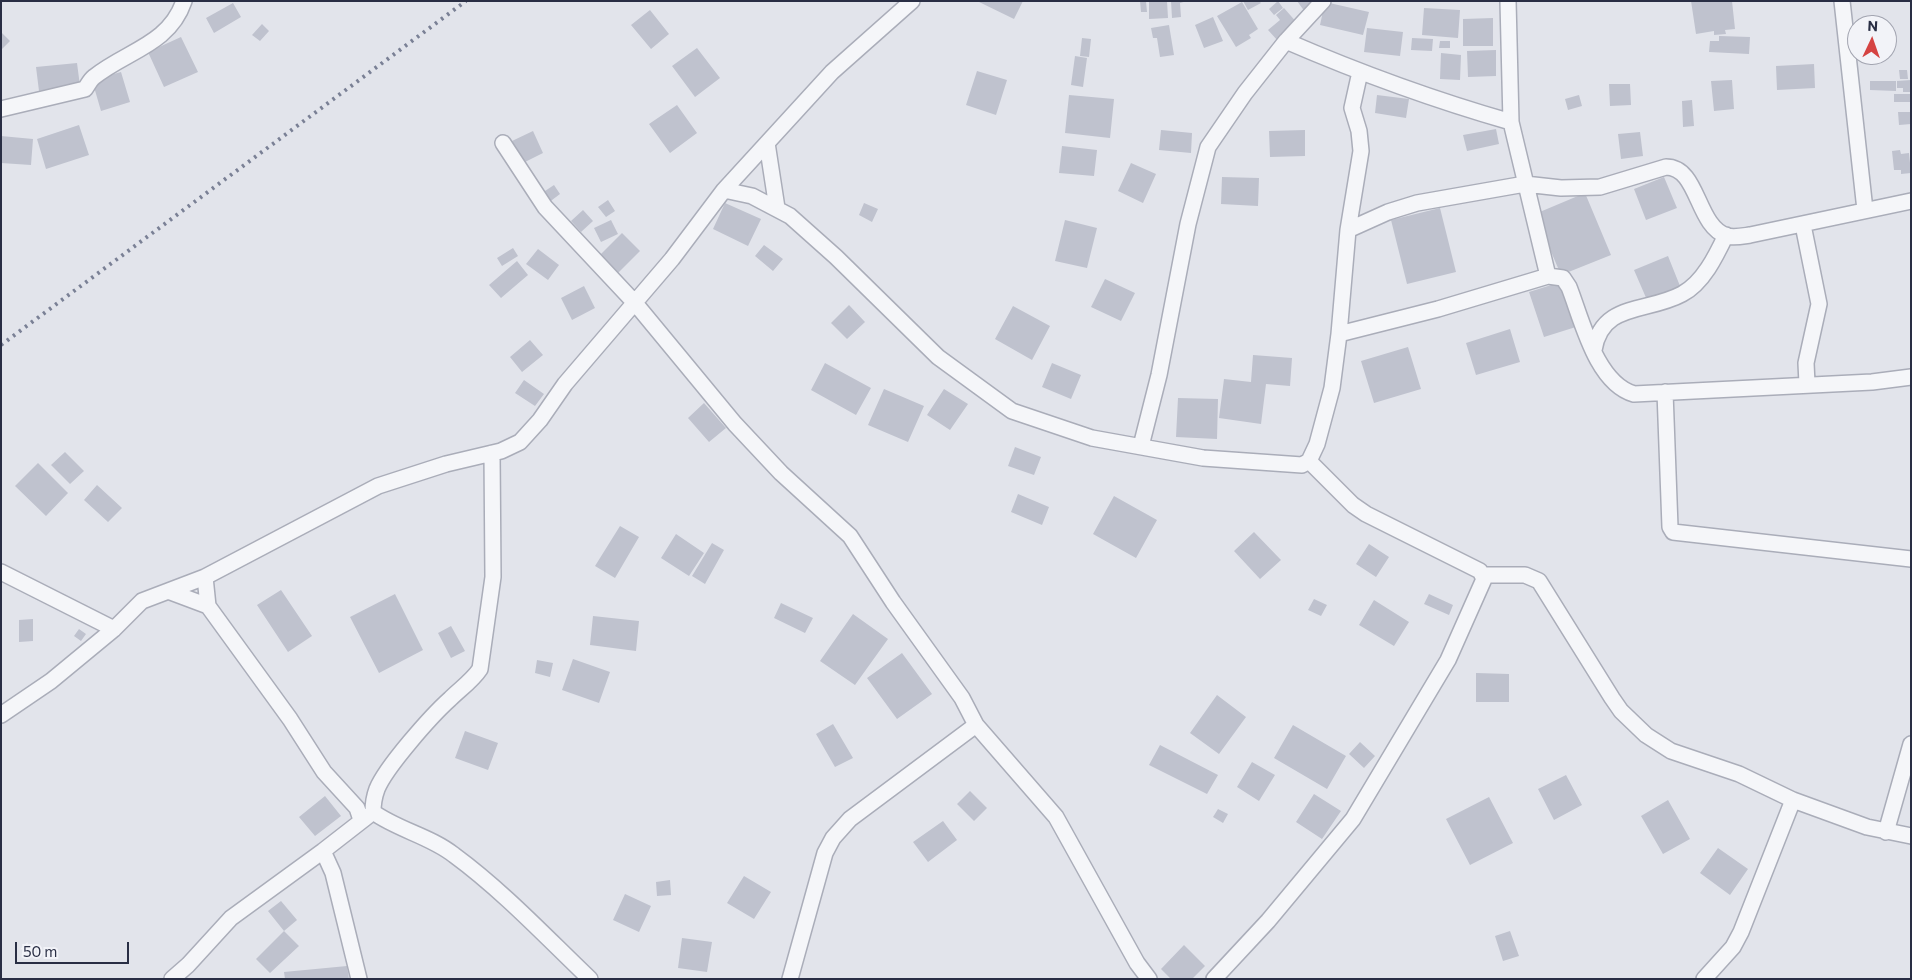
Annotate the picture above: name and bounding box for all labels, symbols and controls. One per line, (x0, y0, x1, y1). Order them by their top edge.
north arrow (1847, 15, 1897, 65)
text: N (1867, 17, 1878, 34)
scale bar (18, 932, 131, 964)
text: 50 m (23, 942, 57, 960)

